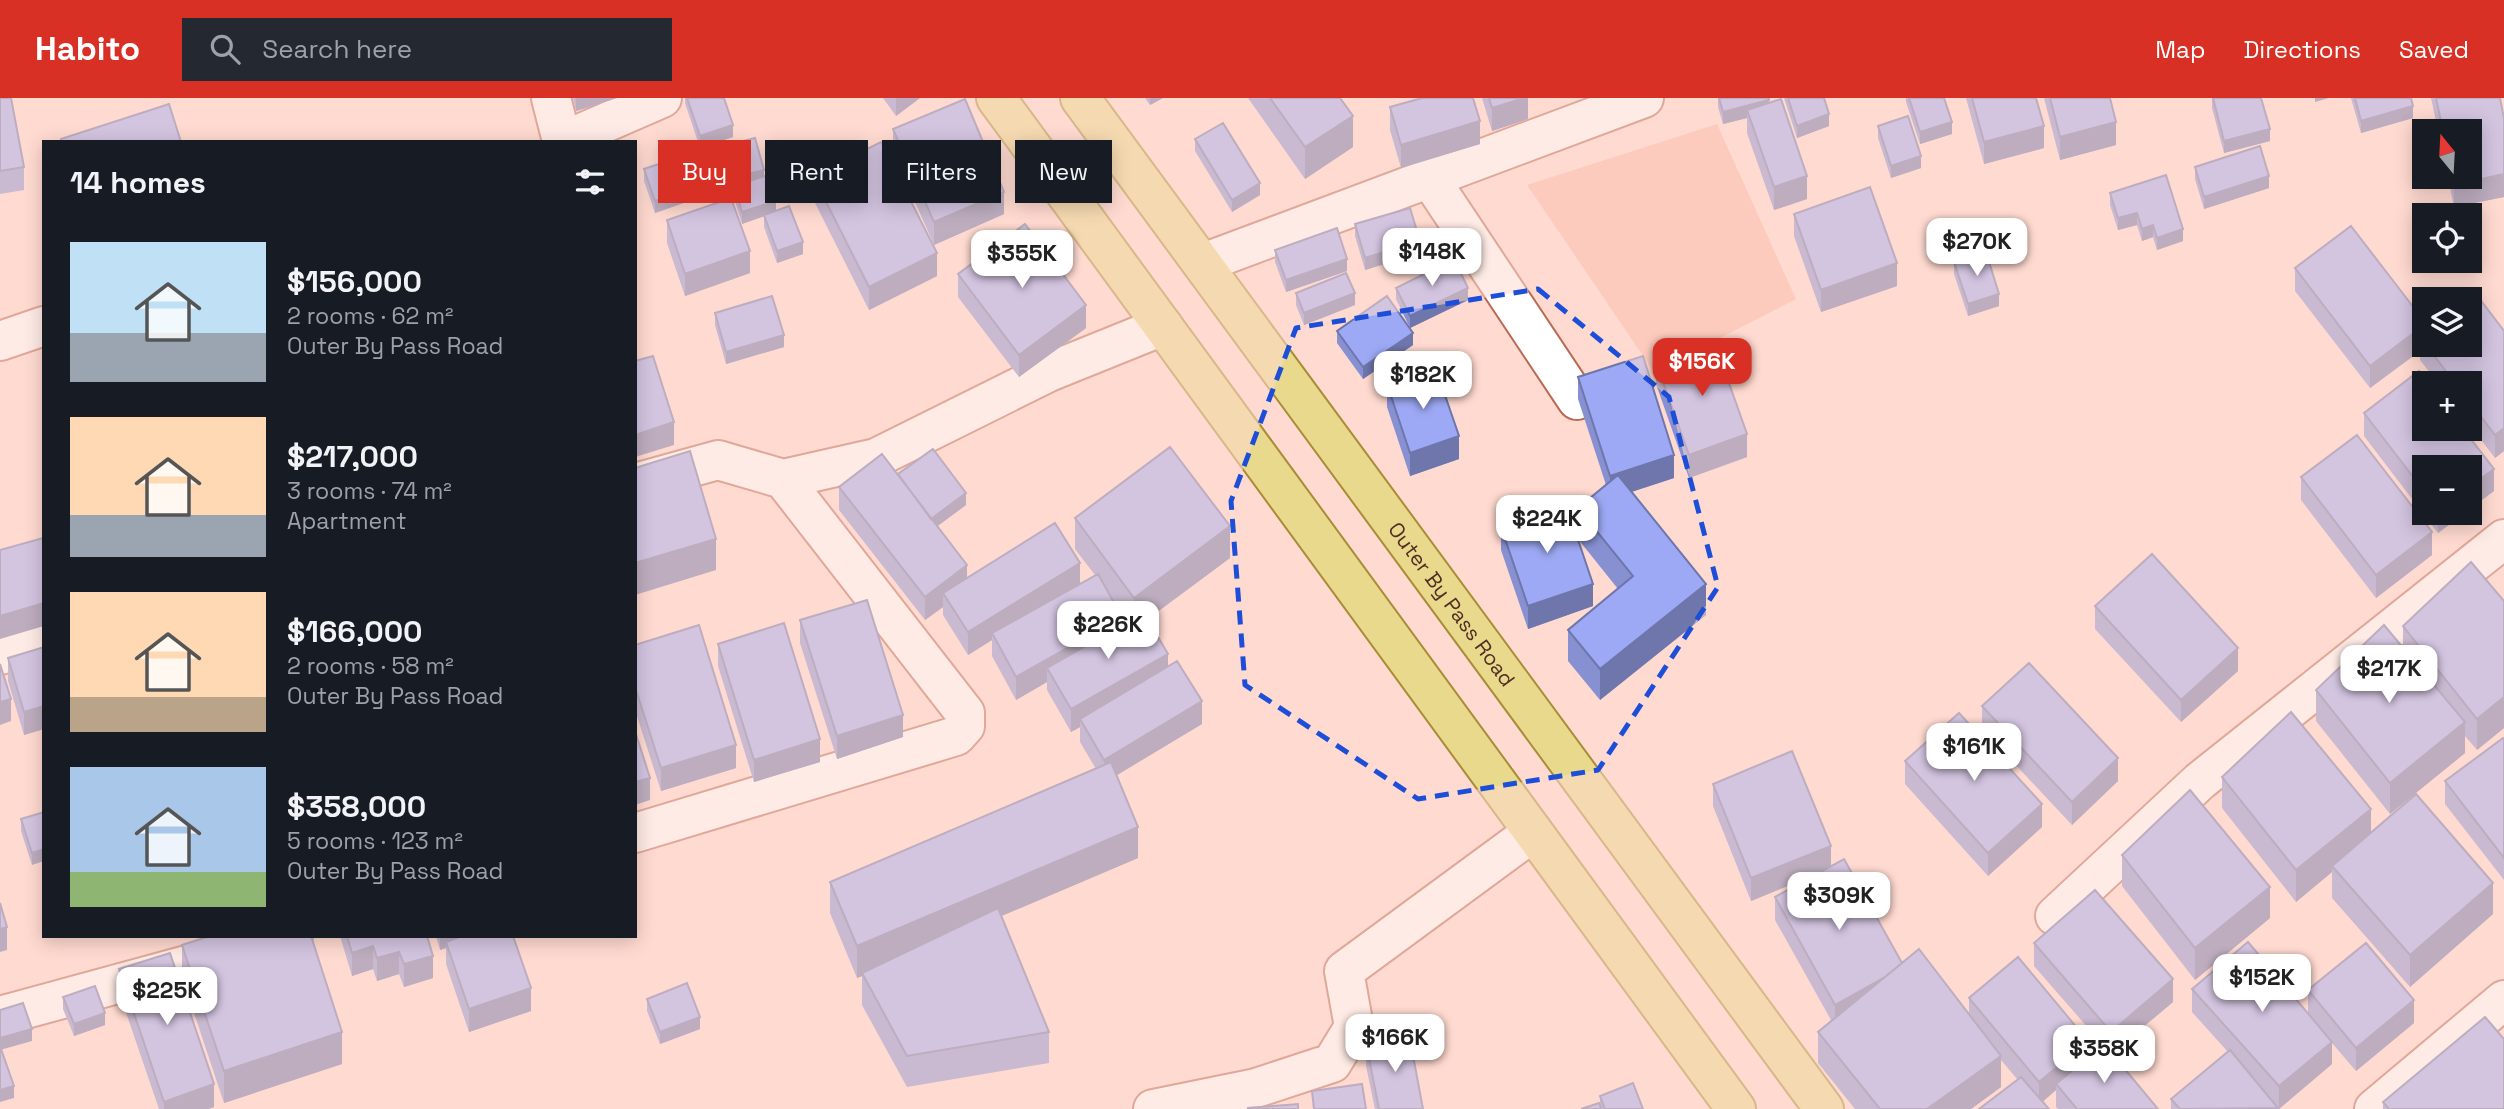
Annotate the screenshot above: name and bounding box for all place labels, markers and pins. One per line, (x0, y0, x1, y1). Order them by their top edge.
pin: $270K (1928, 218, 2026, 278)
pin: $148K (1383, 228, 1481, 288)
pin: $355K (973, 230, 1071, 290)
pin: $156K (1653, 338, 1751, 398)
pin: $182K (1374, 352, 1472, 411)
pin: $224K (1498, 496, 1596, 555)
pin: $226K (1059, 602, 1157, 661)
pin: $217K (2340, 646, 2438, 705)
pin: $161K (1925, 724, 2023, 783)
pin: $309K (1790, 872, 1888, 932)
pin: $152K (2213, 954, 2311, 1014)
pin: $225K (118, 968, 216, 1027)
pin: $166K (1346, 1014, 1444, 1074)
pin: $358K (2055, 1026, 2153, 1085)

